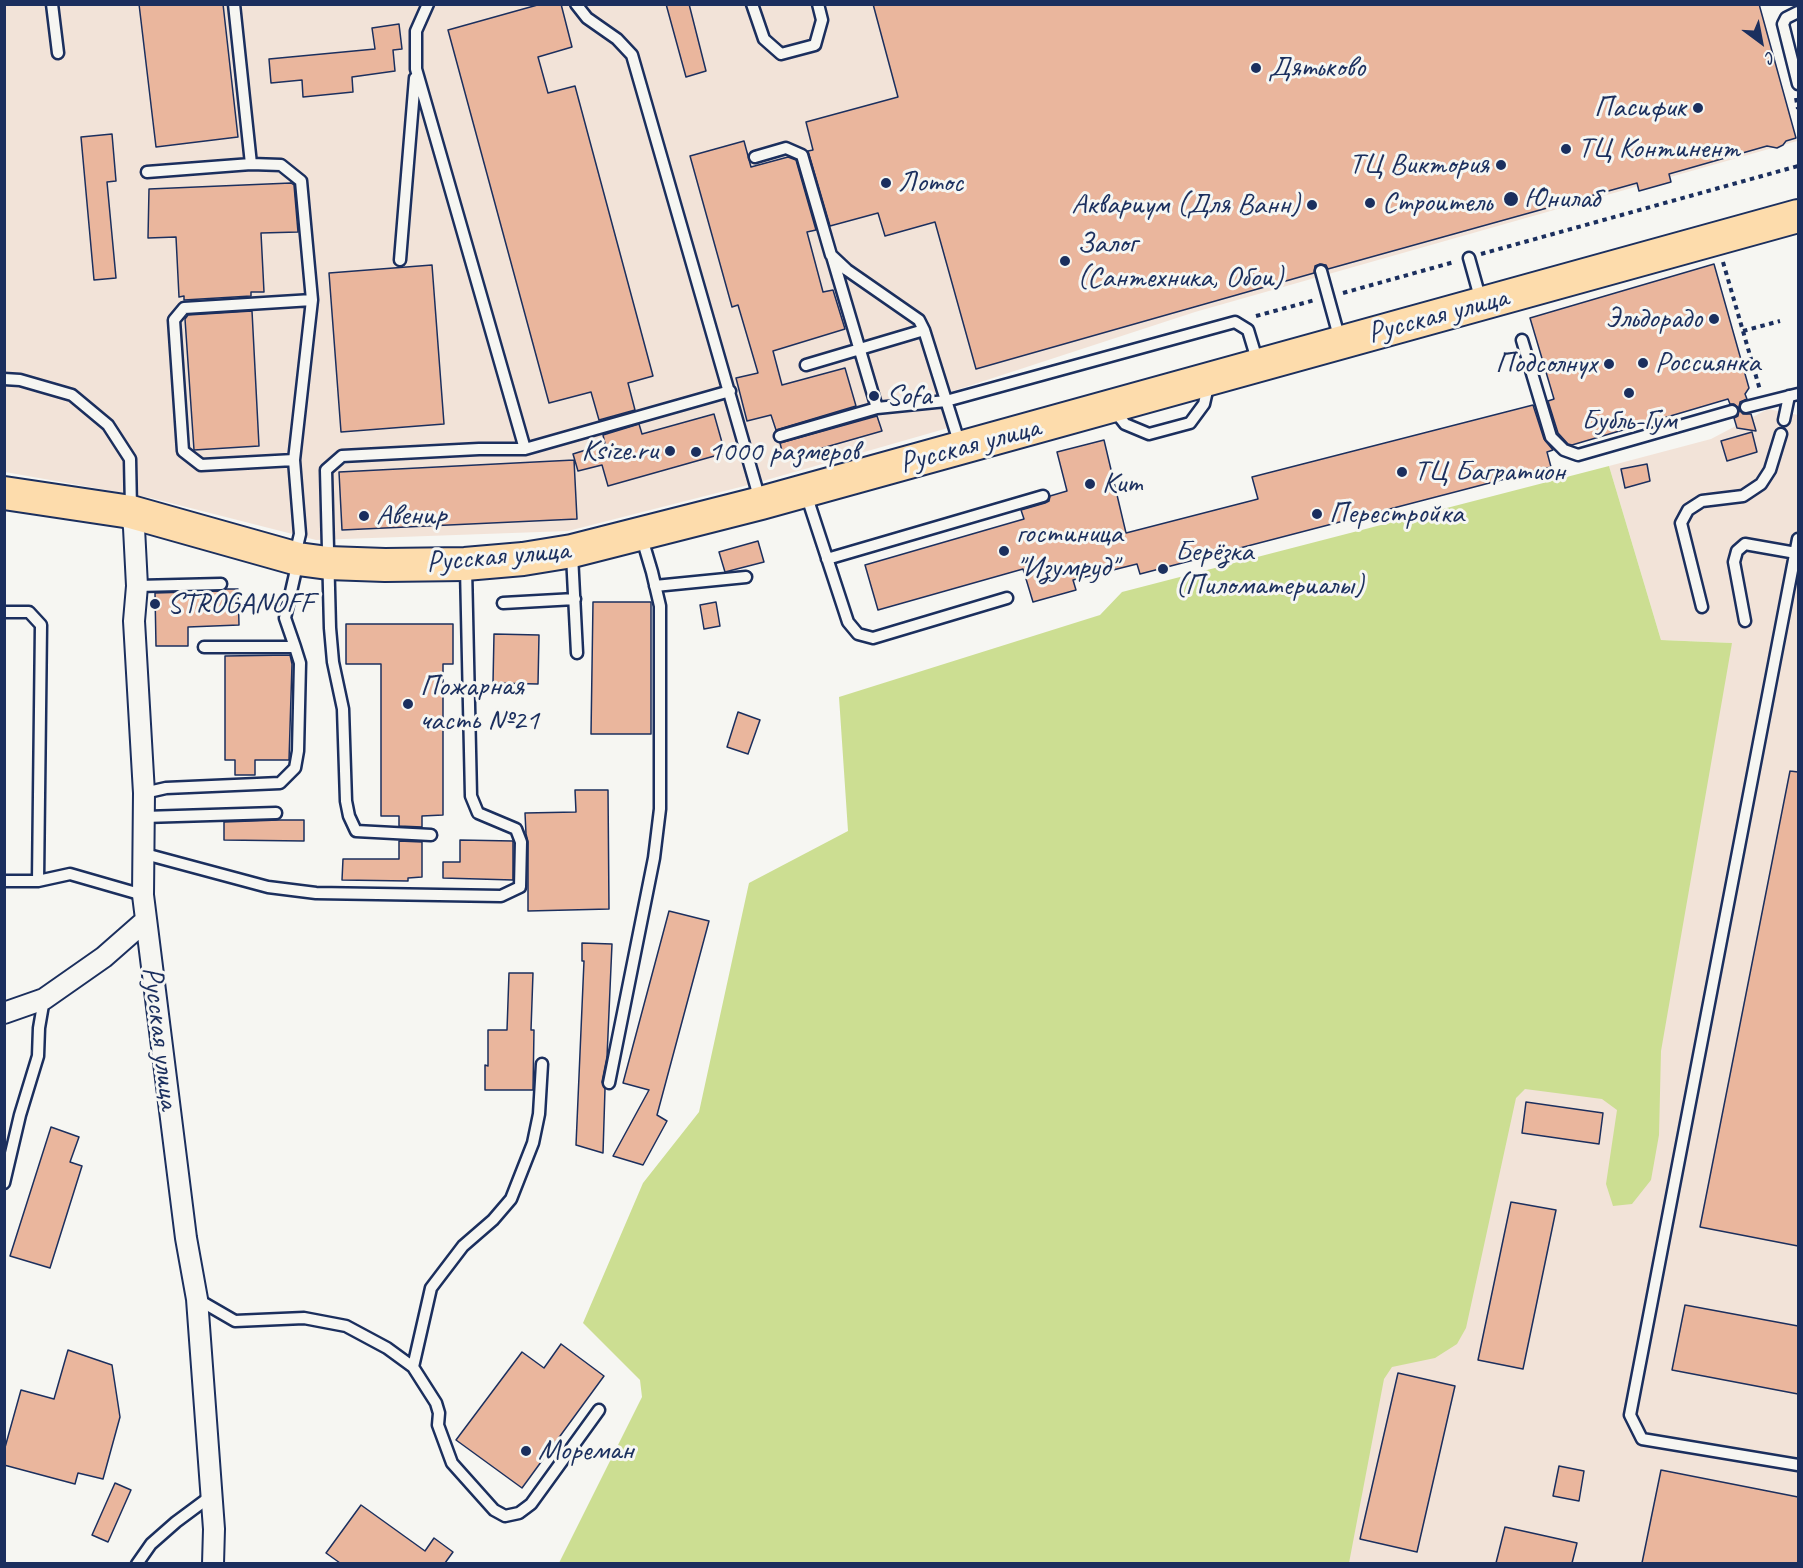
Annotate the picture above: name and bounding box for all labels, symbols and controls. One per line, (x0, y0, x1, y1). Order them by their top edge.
north arrow (1731, 12, 1791, 72)
text: С (1762, 47, 1779, 68)
place label: Дятьково (1268, 50, 1365, 86)
marker: Дятьково (1249, 61, 1263, 75)
place label: Пасифик (1594, 90, 1686, 126)
marker: Пасифик (1691, 101, 1705, 115)
place label: ТЦ Континент (1578, 131, 1740, 167)
marker: ТЦ Континент (1559, 142, 1573, 156)
place label: ТЦ Виктория (1349, 147, 1489, 183)
marker: ТЦ Виктория (1494, 158, 1508, 172)
place label: Лотос (898, 165, 963, 201)
marker: Лотос (879, 176, 893, 190)
place label: Юнилаб (1524, 181, 1600, 217)
place label: Строитель (1382, 185, 1492, 221)
place label: Аквариум (Для Ванн) (1071, 187, 1300, 223)
marker: Юнилаб (1502, 190, 1520, 208)
marker: Строитель (1363, 196, 1377, 210)
marker: Аквариум (Для Ванн) (1305, 198, 1319, 212)
place label: Залог (Сантехника, Обои) (1077, 226, 1283, 296)
marker: Залог (Сантехника, Обои) (1058, 254, 1072, 268)
street label: Русская улица (1364, 280, 1512, 352)
place label: Эльдорадо (1605, 301, 1702, 337)
marker: Эльдорадо (1707, 312, 1721, 326)
place label: Россиянка (1655, 345, 1760, 381)
place label: Подсолнух (1495, 346, 1597, 382)
marker: Россиянка (1636, 356, 1650, 370)
marker: Подсолнух (1602, 357, 1616, 371)
place label: Sofa (886, 378, 932, 414)
marker: Бубль-Гум (1622, 386, 1636, 400)
marker: Sofa (867, 389, 881, 403)
place label: Бубль-Гум (1581, 403, 1677, 439)
street label: Русская улица (896, 410, 1044, 482)
place label: Ksize.ru (581, 433, 658, 469)
place label: 1000 размеров (708, 434, 859, 470)
marker: Ksize.ru (663, 444, 677, 458)
marker: 1000 размеров (689, 445, 703, 459)
place label: ТЦ Багратион (1414, 454, 1565, 490)
marker: ТЦ Багратион (1395, 465, 1409, 479)
place label: Кит (1102, 466, 1142, 502)
marker: Кит (1083, 477, 1097, 491)
place label: Перестройка (1329, 496, 1464, 532)
place label: Авенир (376, 498, 446, 534)
marker: Перестройка (1310, 507, 1324, 521)
marker: Авенир (357, 509, 371, 523)
place label: гостиница "Изумруд" (1016, 516, 1123, 586)
street label: Русская улица (425, 533, 571, 581)
place label: Берёзка (Пиломатериалы) (1175, 534, 1364, 604)
marker: гостиница "Изумруд" (997, 544, 1011, 558)
marker: Берёзка (Пиломатериалы) (1156, 562, 1170, 576)
place label: STROGANOFF (167, 586, 313, 622)
marker: STROGANOFF (148, 597, 162, 611)
place label: Пожарная часть №21 (420, 669, 539, 740)
marker: Пожарная часть №21 (401, 697, 415, 711)
street label: Русская улица (133, 964, 187, 1112)
place label: Мореман (538, 1433, 633, 1469)
marker: Мореман (519, 1444, 533, 1458)

